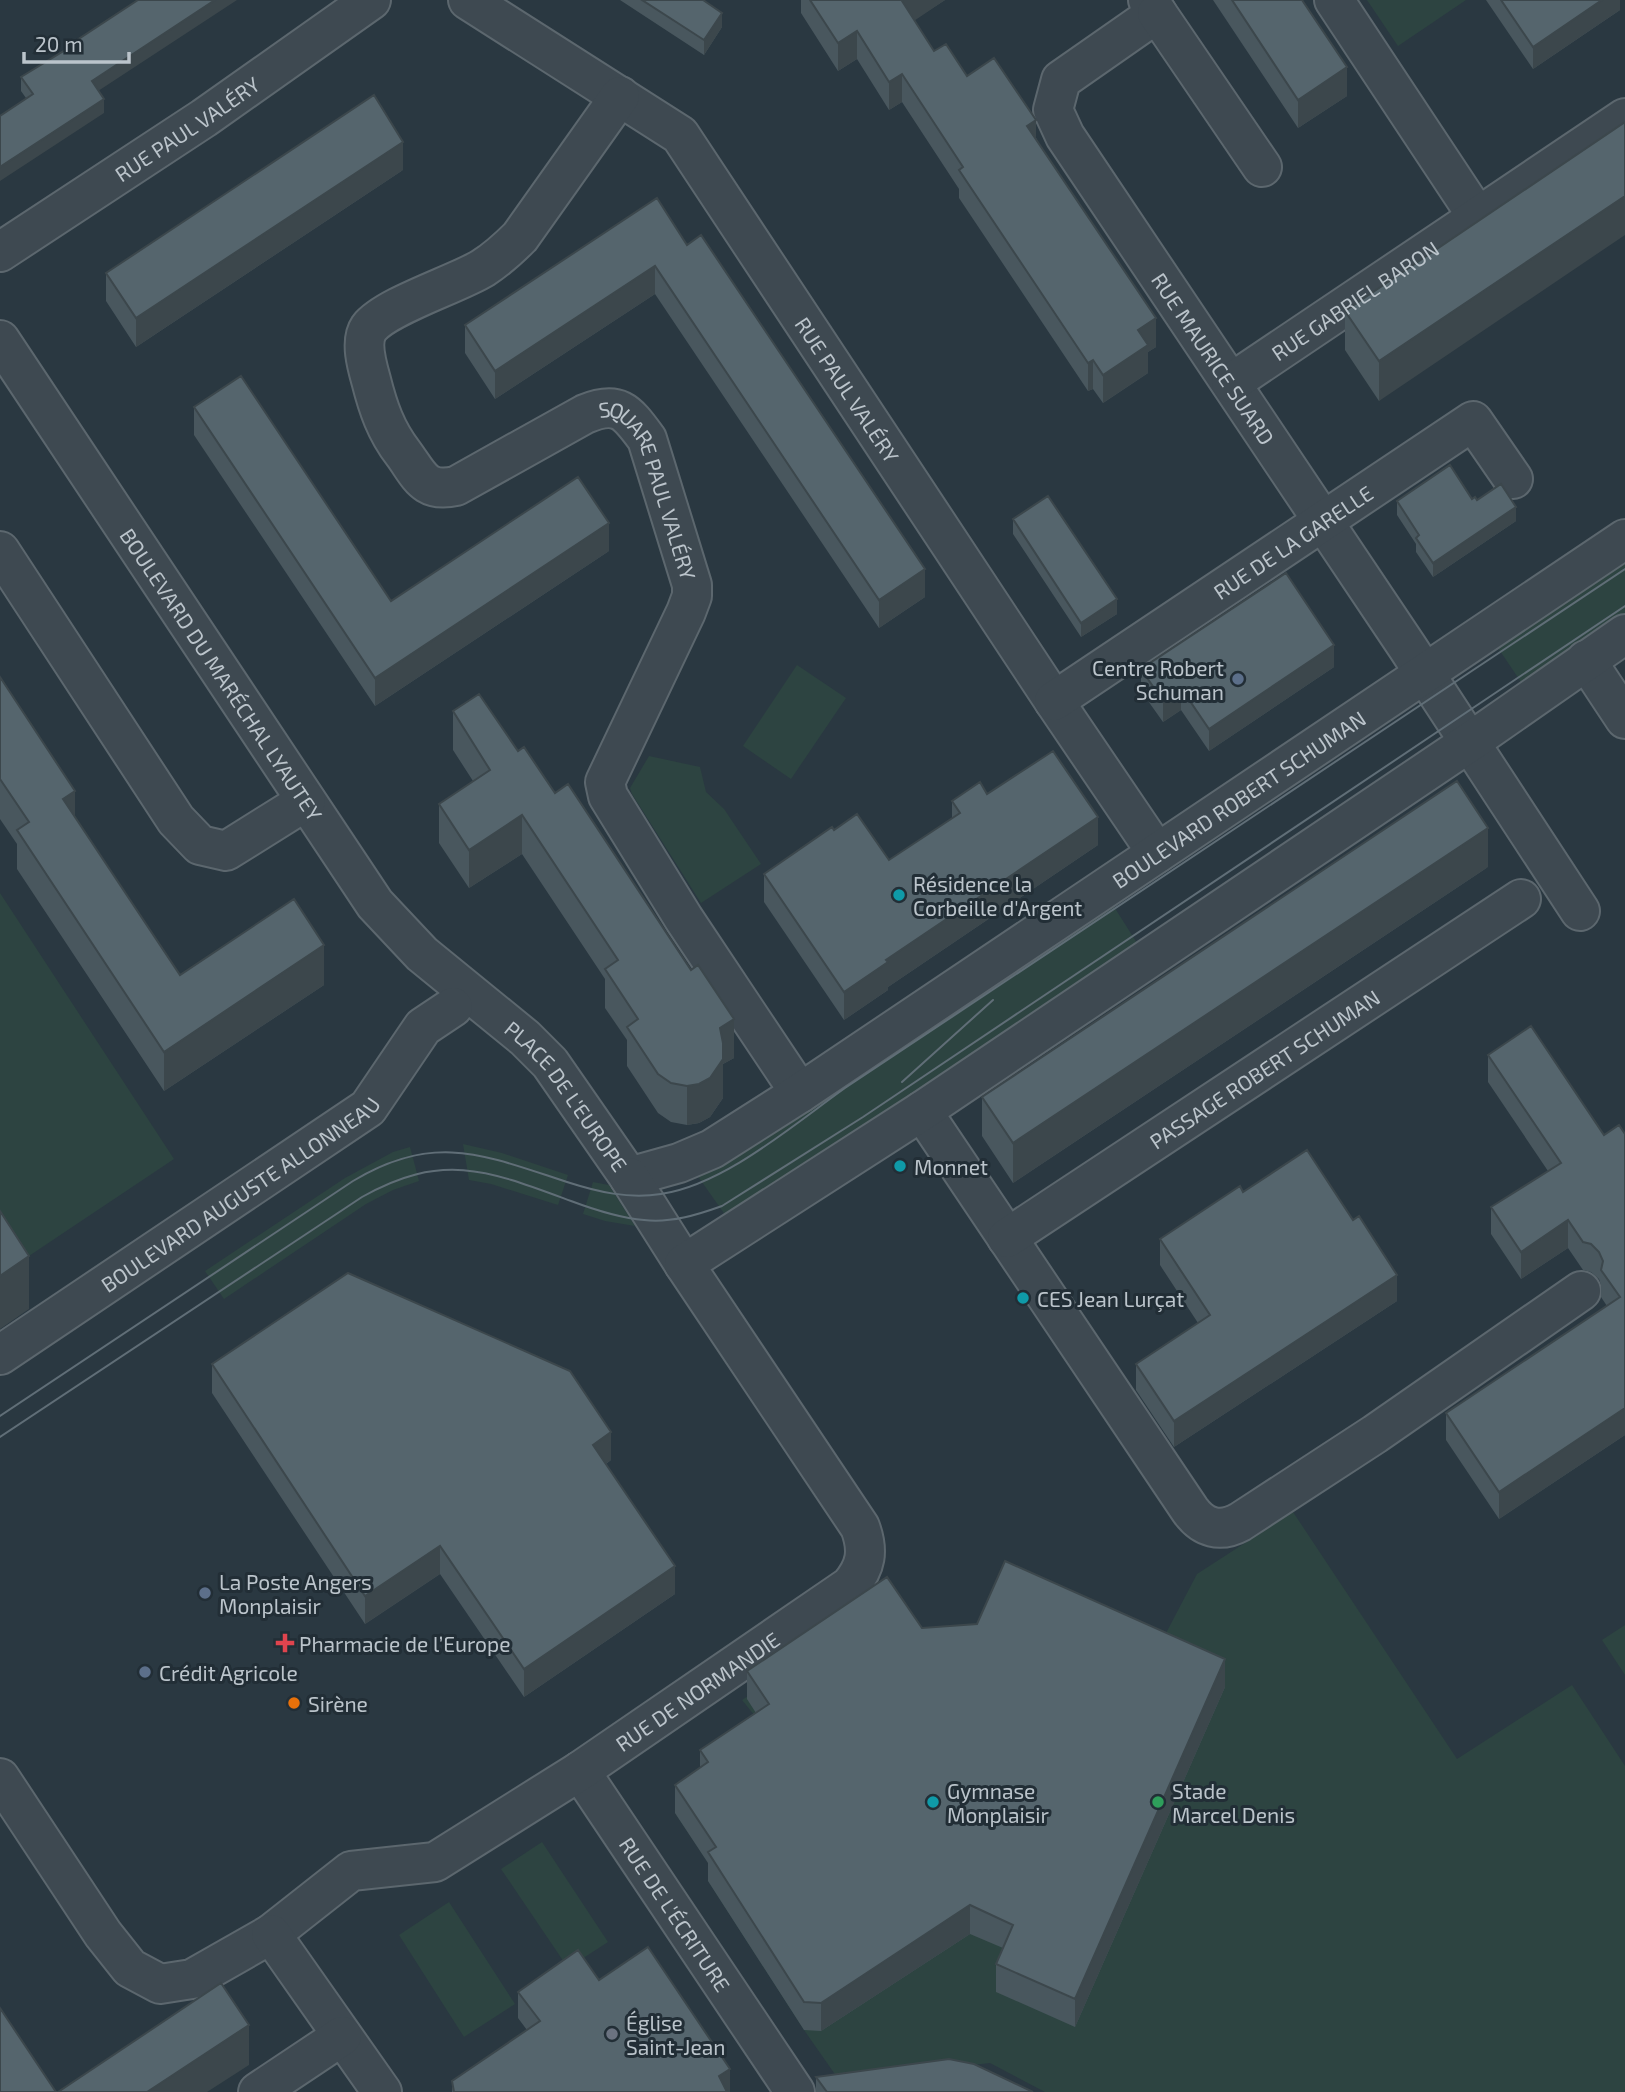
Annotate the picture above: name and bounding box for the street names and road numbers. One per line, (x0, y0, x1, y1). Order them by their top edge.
street label: RUE PAUL VALÉRY (110, 71, 264, 186)
street label: RUE GABRIEL BARON (1266, 235, 1443, 365)
street label: RUE MAURICE SUARD (1147, 268, 1280, 449)
street label: RUE PAUL VALÉRY (791, 312, 905, 467)
street label: SQUARE PAUL VALÉRY (597, 395, 702, 583)
street label: RUE DE LA GARELLE (1208, 479, 1377, 604)
street label: BOULEVARD DU MARÉCHAL LYAUTEY (116, 523, 328, 825)
street label: BOULEVARD ROBERT SCHUMAN (1107, 705, 1370, 892)
street label: PASSAGE ROBERT SCHUMAN (1145, 984, 1384, 1153)
street label: PLACE DE L'EUROPE (500, 1015, 633, 1176)
street label: BOULEVARD AUGUSTE ALLONNEAU (96, 1092, 385, 1296)
street label: RUE DE NORMANDIE (610, 1626, 784, 1756)
street label: RUE DE L'ÉCRITURE (615, 1832, 736, 1996)

